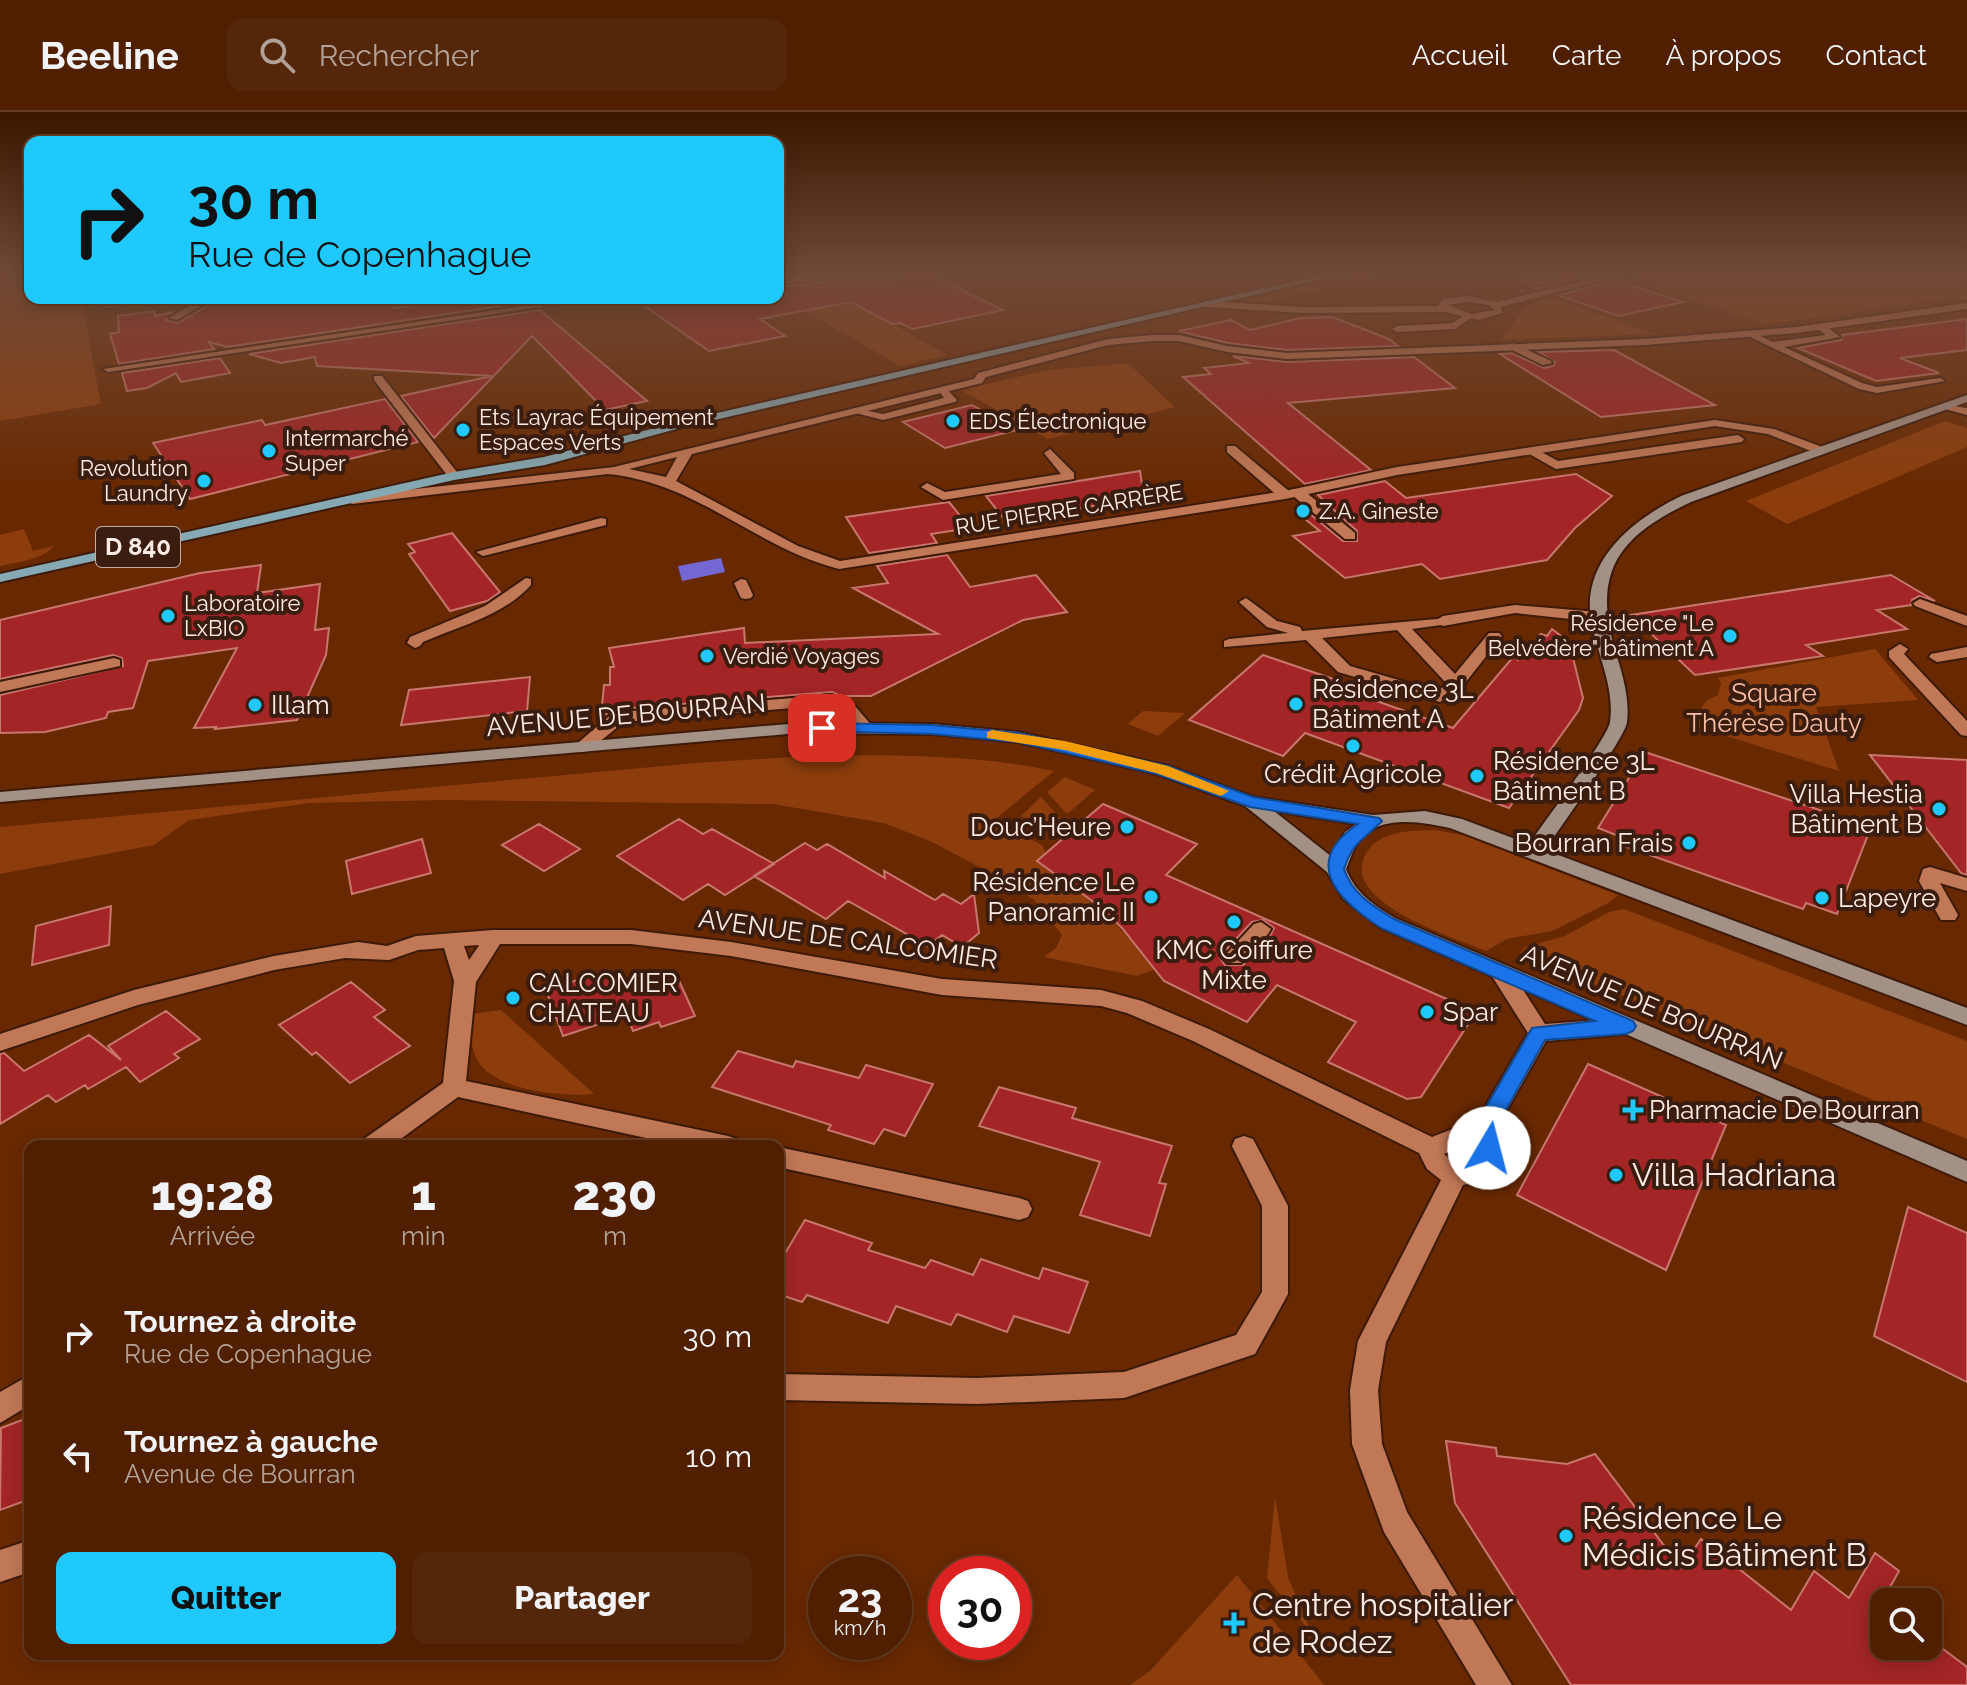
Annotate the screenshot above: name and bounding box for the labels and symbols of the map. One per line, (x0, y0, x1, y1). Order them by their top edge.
place label: Ets Layrac Équipement Espaces Verts (479, 404, 714, 455)
place label: EDS Électronique (969, 408, 1147, 434)
marker: EDS Électronique (944, 412, 962, 430)
marker: Ets Layrac Équipement Espaces Verts (454, 421, 472, 439)
place label: Intermarché Super (285, 425, 408, 476)
marker: Intermarché Super (260, 442, 278, 460)
place label: Revolution Laundry (80, 455, 188, 506)
marker: Revolution Laundry (195, 472, 213, 490)
street label: RUE PIERRE CARRÈRE (953, 478, 1185, 540)
place label: Z.A. Gineste (1319, 498, 1439, 524)
marker: Z.A. Gineste (1294, 502, 1312, 520)
road number: D 840 (96, 527, 180, 567)
place label: Laboratoire LxBIO (184, 590, 300, 641)
marker: Laboratoire LxBIO (159, 607, 177, 625)
place label: Résidence "Le Belvédère" bâtiment A (1488, 610, 1714, 661)
marker: Résidence "Le Belvédère" bâtiment A (1721, 627, 1739, 645)
place label: Verdié Voyages (723, 643, 880, 669)
marker: Verdié Voyages (698, 647, 716, 665)
place label: Résidence 3L Bâtiment A (1312, 674, 1474, 734)
park label: Square Thérèse Dauty (1686, 678, 1862, 738)
street label: AVENUE DE BOURRAN (485, 688, 767, 742)
place label: Illam (271, 690, 330, 720)
pin (788, 694, 856, 762)
marker: Résidence 3L Bâtiment A (1287, 695, 1305, 713)
marker: Illam (246, 696, 264, 714)
marker: Crédit Agricole (1344, 737, 1362, 755)
place label: Résidence 3L Bâtiment B (1493, 746, 1655, 806)
place label: Crédit Agricole (1264, 759, 1442, 789)
marker: Résidence 3L Bâtiment B (1468, 767, 1486, 785)
place label: Villa Hestia Bâtiment B (1789, 779, 1923, 839)
marker: Villa Hestia Bâtiment B (1930, 800, 1948, 818)
place label: Douc’Heure (970, 812, 1111, 842)
marker: Douc’Heure (1118, 818, 1136, 836)
place label: Bourran Frais (1515, 828, 1673, 858)
marker: Bourran Frais (1680, 834, 1698, 852)
place label: Résidence Le Panoramic II (972, 867, 1135, 927)
place label: Lapeyre (1838, 883, 1936, 913)
marker: Résidence Le Panoramic II (1142, 888, 1160, 906)
marker: Lapeyre (1813, 889, 1831, 907)
street label: AVENUE DE CALCOMIER (697, 903, 999, 975)
marker: KMC Coiffure Mixte (1225, 913, 1243, 931)
place label: KMC Coiffure Mixte (1155, 935, 1313, 995)
street label: AVENUE DE BOURRAN (1517, 938, 1787, 1076)
place label: CALCOMIER CHATEAU (529, 968, 678, 1028)
marker: CALCOMIER CHATEAU (504, 989, 522, 1007)
place label: Spar (1443, 997, 1498, 1027)
marker: Spar (1418, 1003, 1436, 1021)
place label: Pharmacie De Bourran (1649, 1095, 1920, 1125)
marker: Pharmacie De Bourran (1624, 1101, 1642, 1119)
position arrow (1447, 1106, 1531, 1190)
place label: Villa Hadriana (1632, 1156, 1836, 1193)
marker: Villa Hadriana (1607, 1166, 1625, 1184)
place label: Résidence Le Médicis Bâtiment B (1582, 1499, 1867, 1573)
marker: Résidence Le Médicis Bâtiment B (1557, 1527, 1575, 1545)
speed limit sign: 30 (928, 1556, 1032, 1660)
place label: Centre hospitalier de Rodez (1252, 1586, 1513, 1660)
marker: Centre hospitalier de Rodez (1223, 1612, 1245, 1634)

